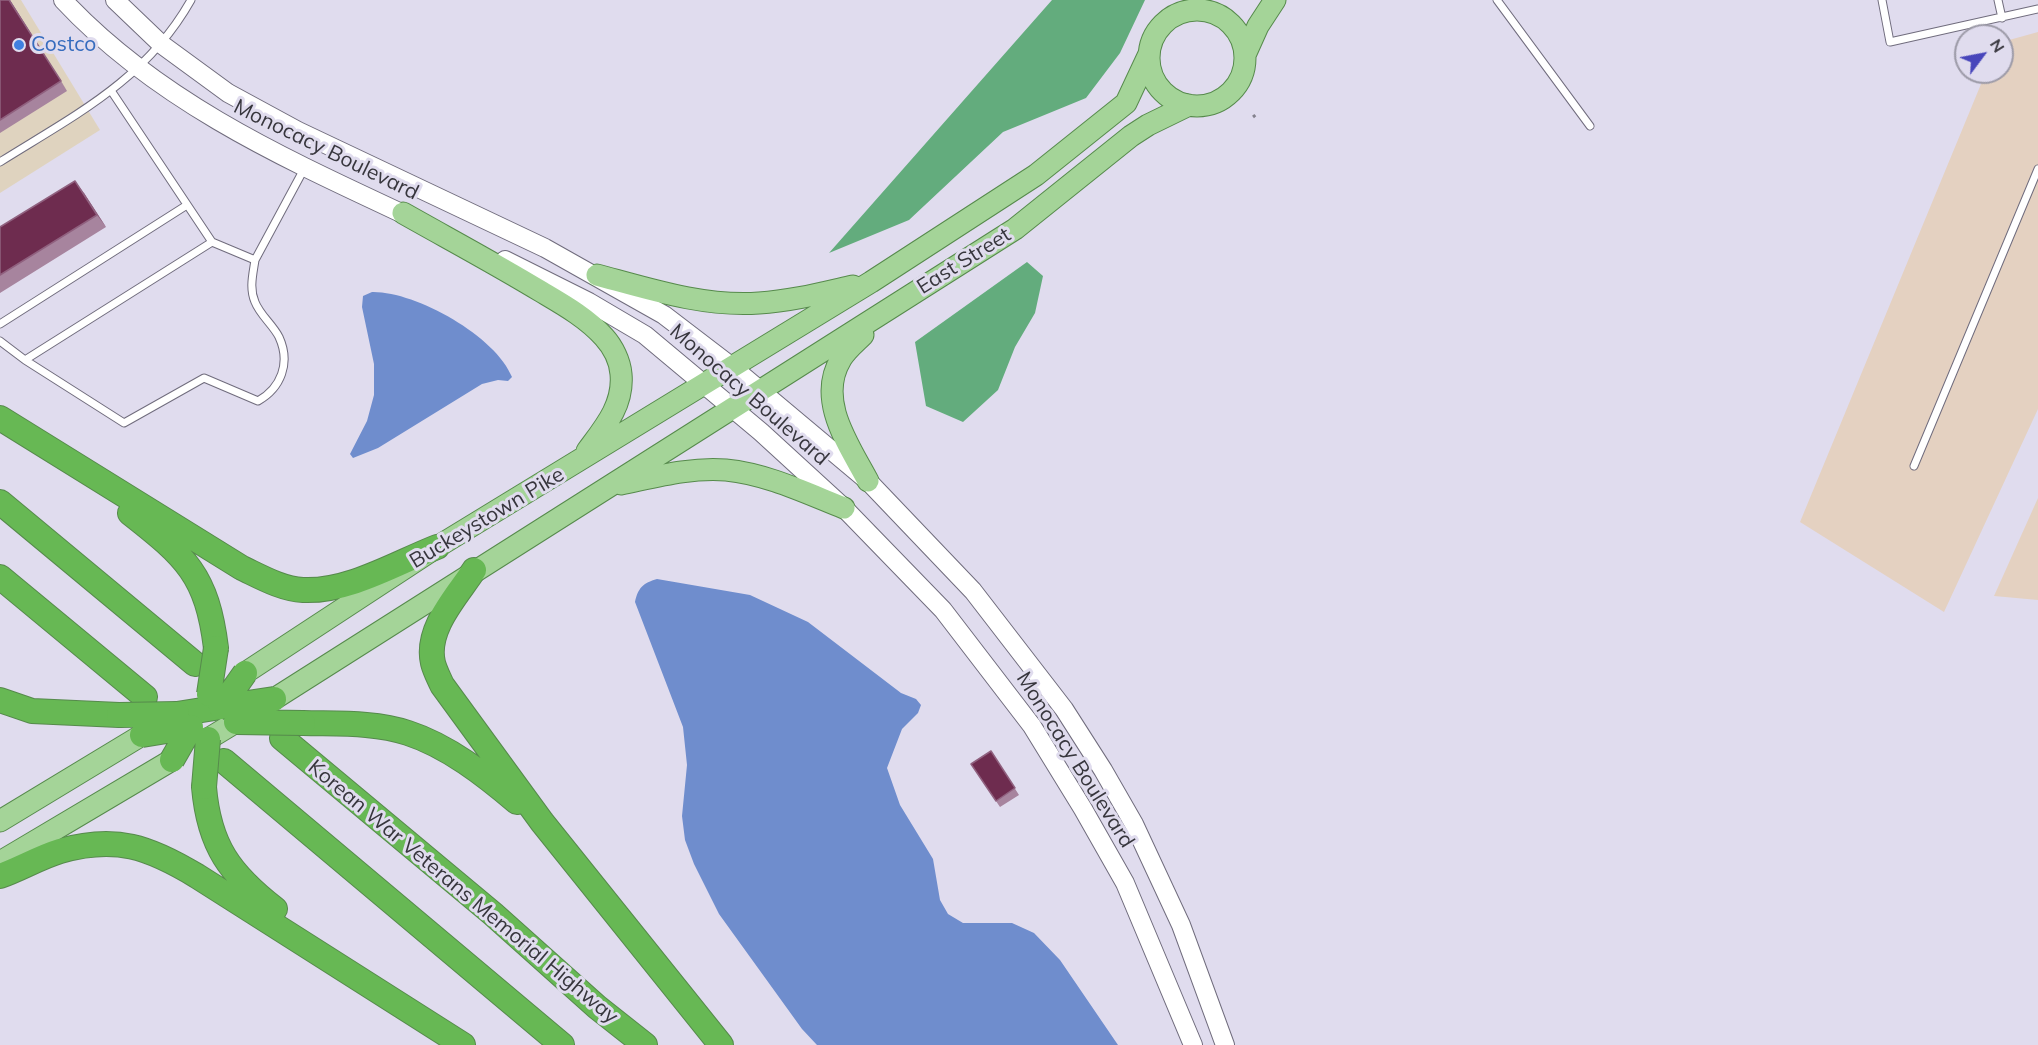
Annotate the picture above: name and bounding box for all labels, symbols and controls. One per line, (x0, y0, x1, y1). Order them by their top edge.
north arrow (1954, 24, 2014, 84)
place label: Costco (31, 32, 96, 58)
text: N (1986, 35, 2009, 56)
marker: Costco (12, 38, 26, 52)
street label: Monocacy Boulevard (229, 94, 423, 206)
street label: East Street (912, 222, 1016, 300)
street label: Monocacy Boulevard (664, 319, 834, 471)
street label: Buckeystown Pike (405, 462, 569, 574)
street label: Monocacy Boulevard (1011, 667, 1139, 853)
street label: Korean War Veterans Memorial Highway (303, 755, 623, 1029)

